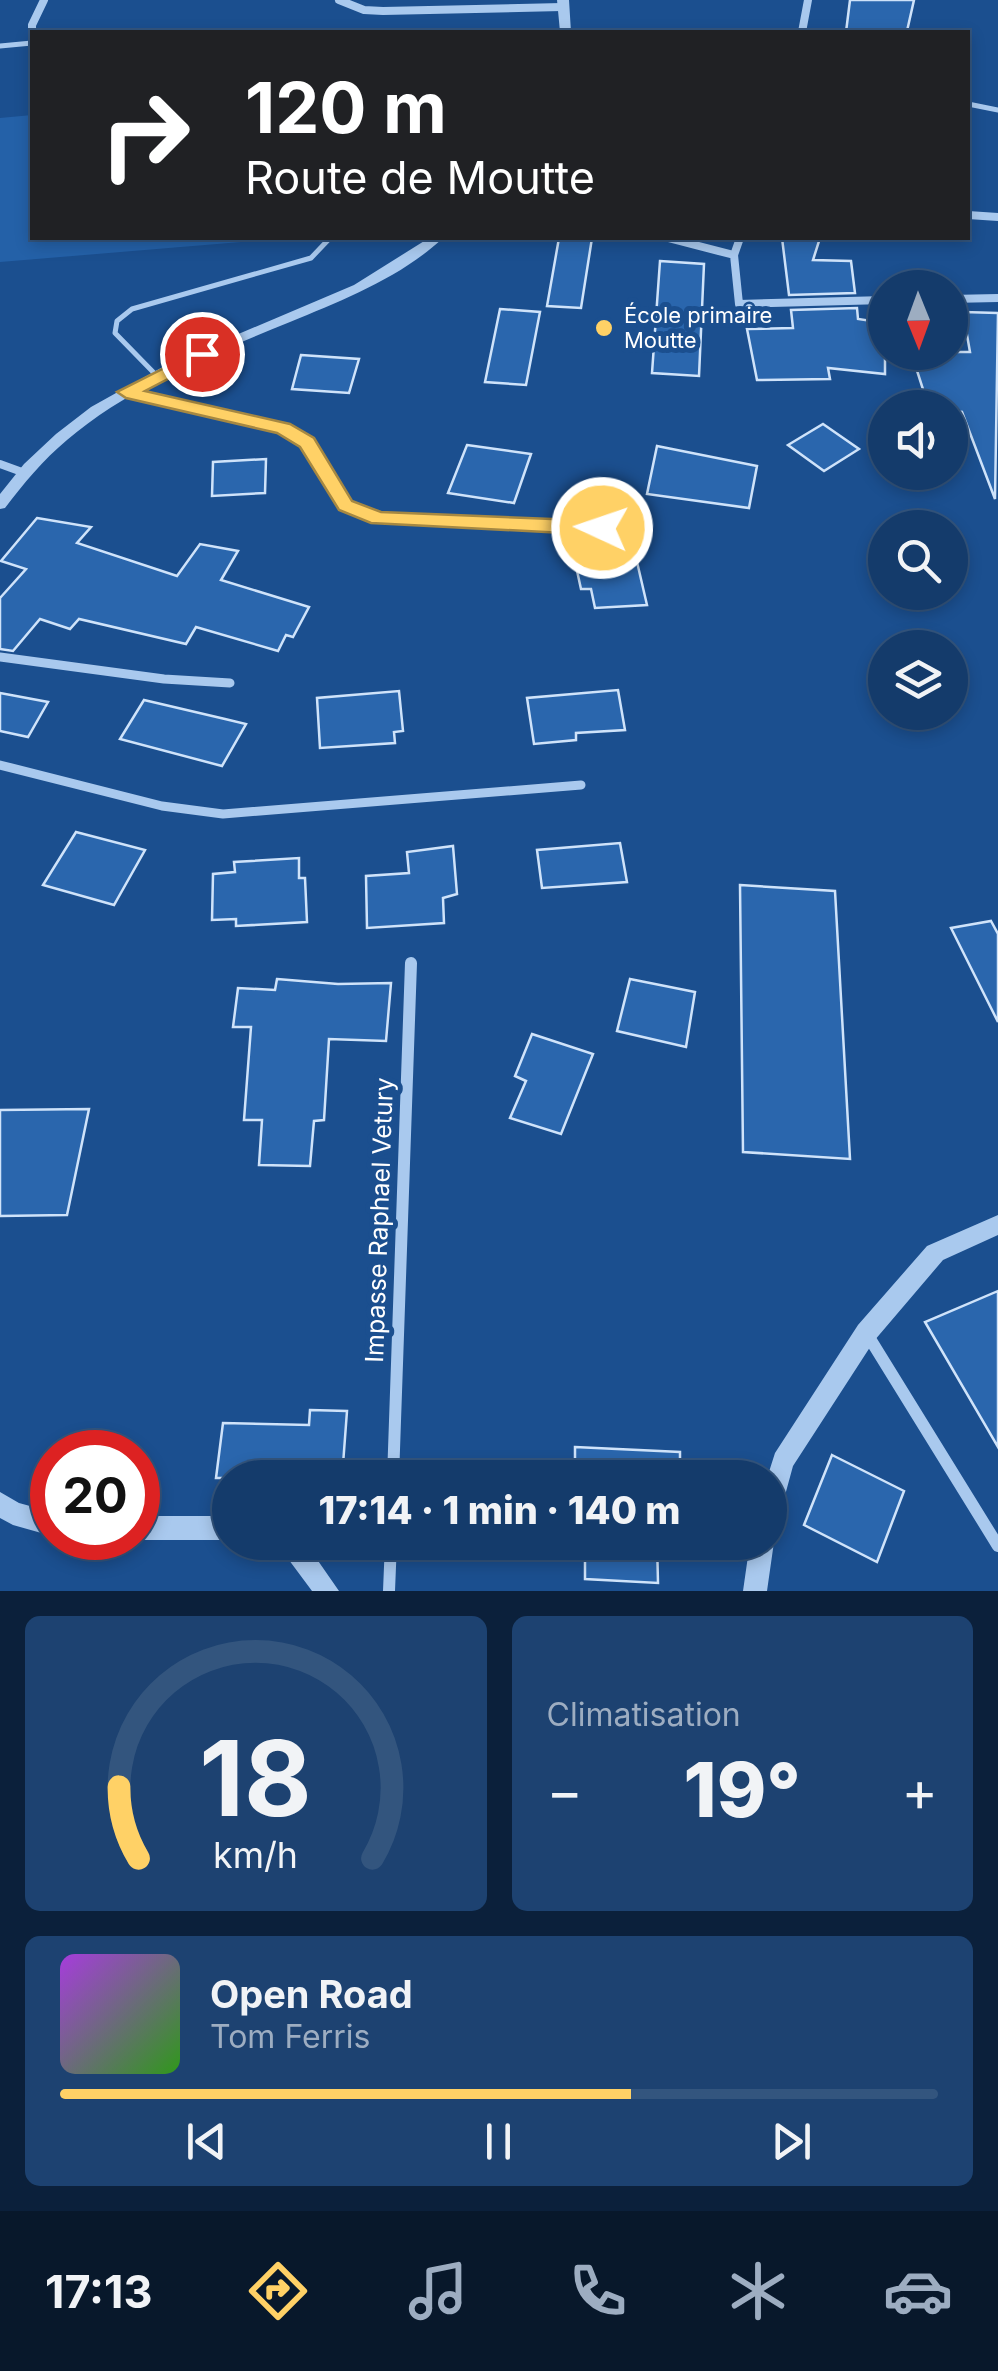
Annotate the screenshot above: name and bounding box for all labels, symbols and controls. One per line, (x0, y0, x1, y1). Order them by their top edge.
text: 120 m (245, 65, 447, 150)
icon: right (80, 70, 210, 200)
text: Route de Moutte (245, 150, 595, 205)
north arrow (868, 270, 968, 370)
map controls (868, 270, 968, 730)
place label: École primaire Moutte (624, 302, 772, 353)
pin (160, 312, 245, 397)
marker: École primaire Moutte (593, 317, 615, 339)
icon: arrive (175, 327, 230, 382)
button: sound (868, 390, 968, 490)
position arrow (550, 476, 654, 580)
button: search (868, 510, 968, 610)
button: layers (868, 630, 968, 730)
street label: Impasse Raphael Vetury (359, 1077, 399, 1363)
speed limit sign: 20 (30, 1430, 160, 1560)
text: 17:14 · 1 min · 140 m (318, 1487, 681, 1533)
text: Climatisation (547, 1695, 741, 1734)
text: 18 (199, 1715, 312, 1841)
text: 19° (684, 1744, 801, 1835)
text: − (547, 1758, 583, 1824)
text: + (902, 1758, 938, 1824)
text: km/h (213, 1833, 298, 1877)
text: Open Road (210, 1971, 413, 2017)
text: Tom Ferris (210, 2017, 370, 2056)
icon: previous (179, 2114, 234, 2169)
icon: pause (471, 2114, 526, 2169)
icon: next (764, 2114, 819, 2169)
icon: directions (243, 2256, 313, 2326)
icon: music (403, 2256, 473, 2326)
icon: phone (563, 2256, 633, 2326)
icon: climate (723, 2256, 793, 2326)
icon: car (883, 2256, 953, 2326)
text: 17:13 (45, 2264, 153, 2319)

